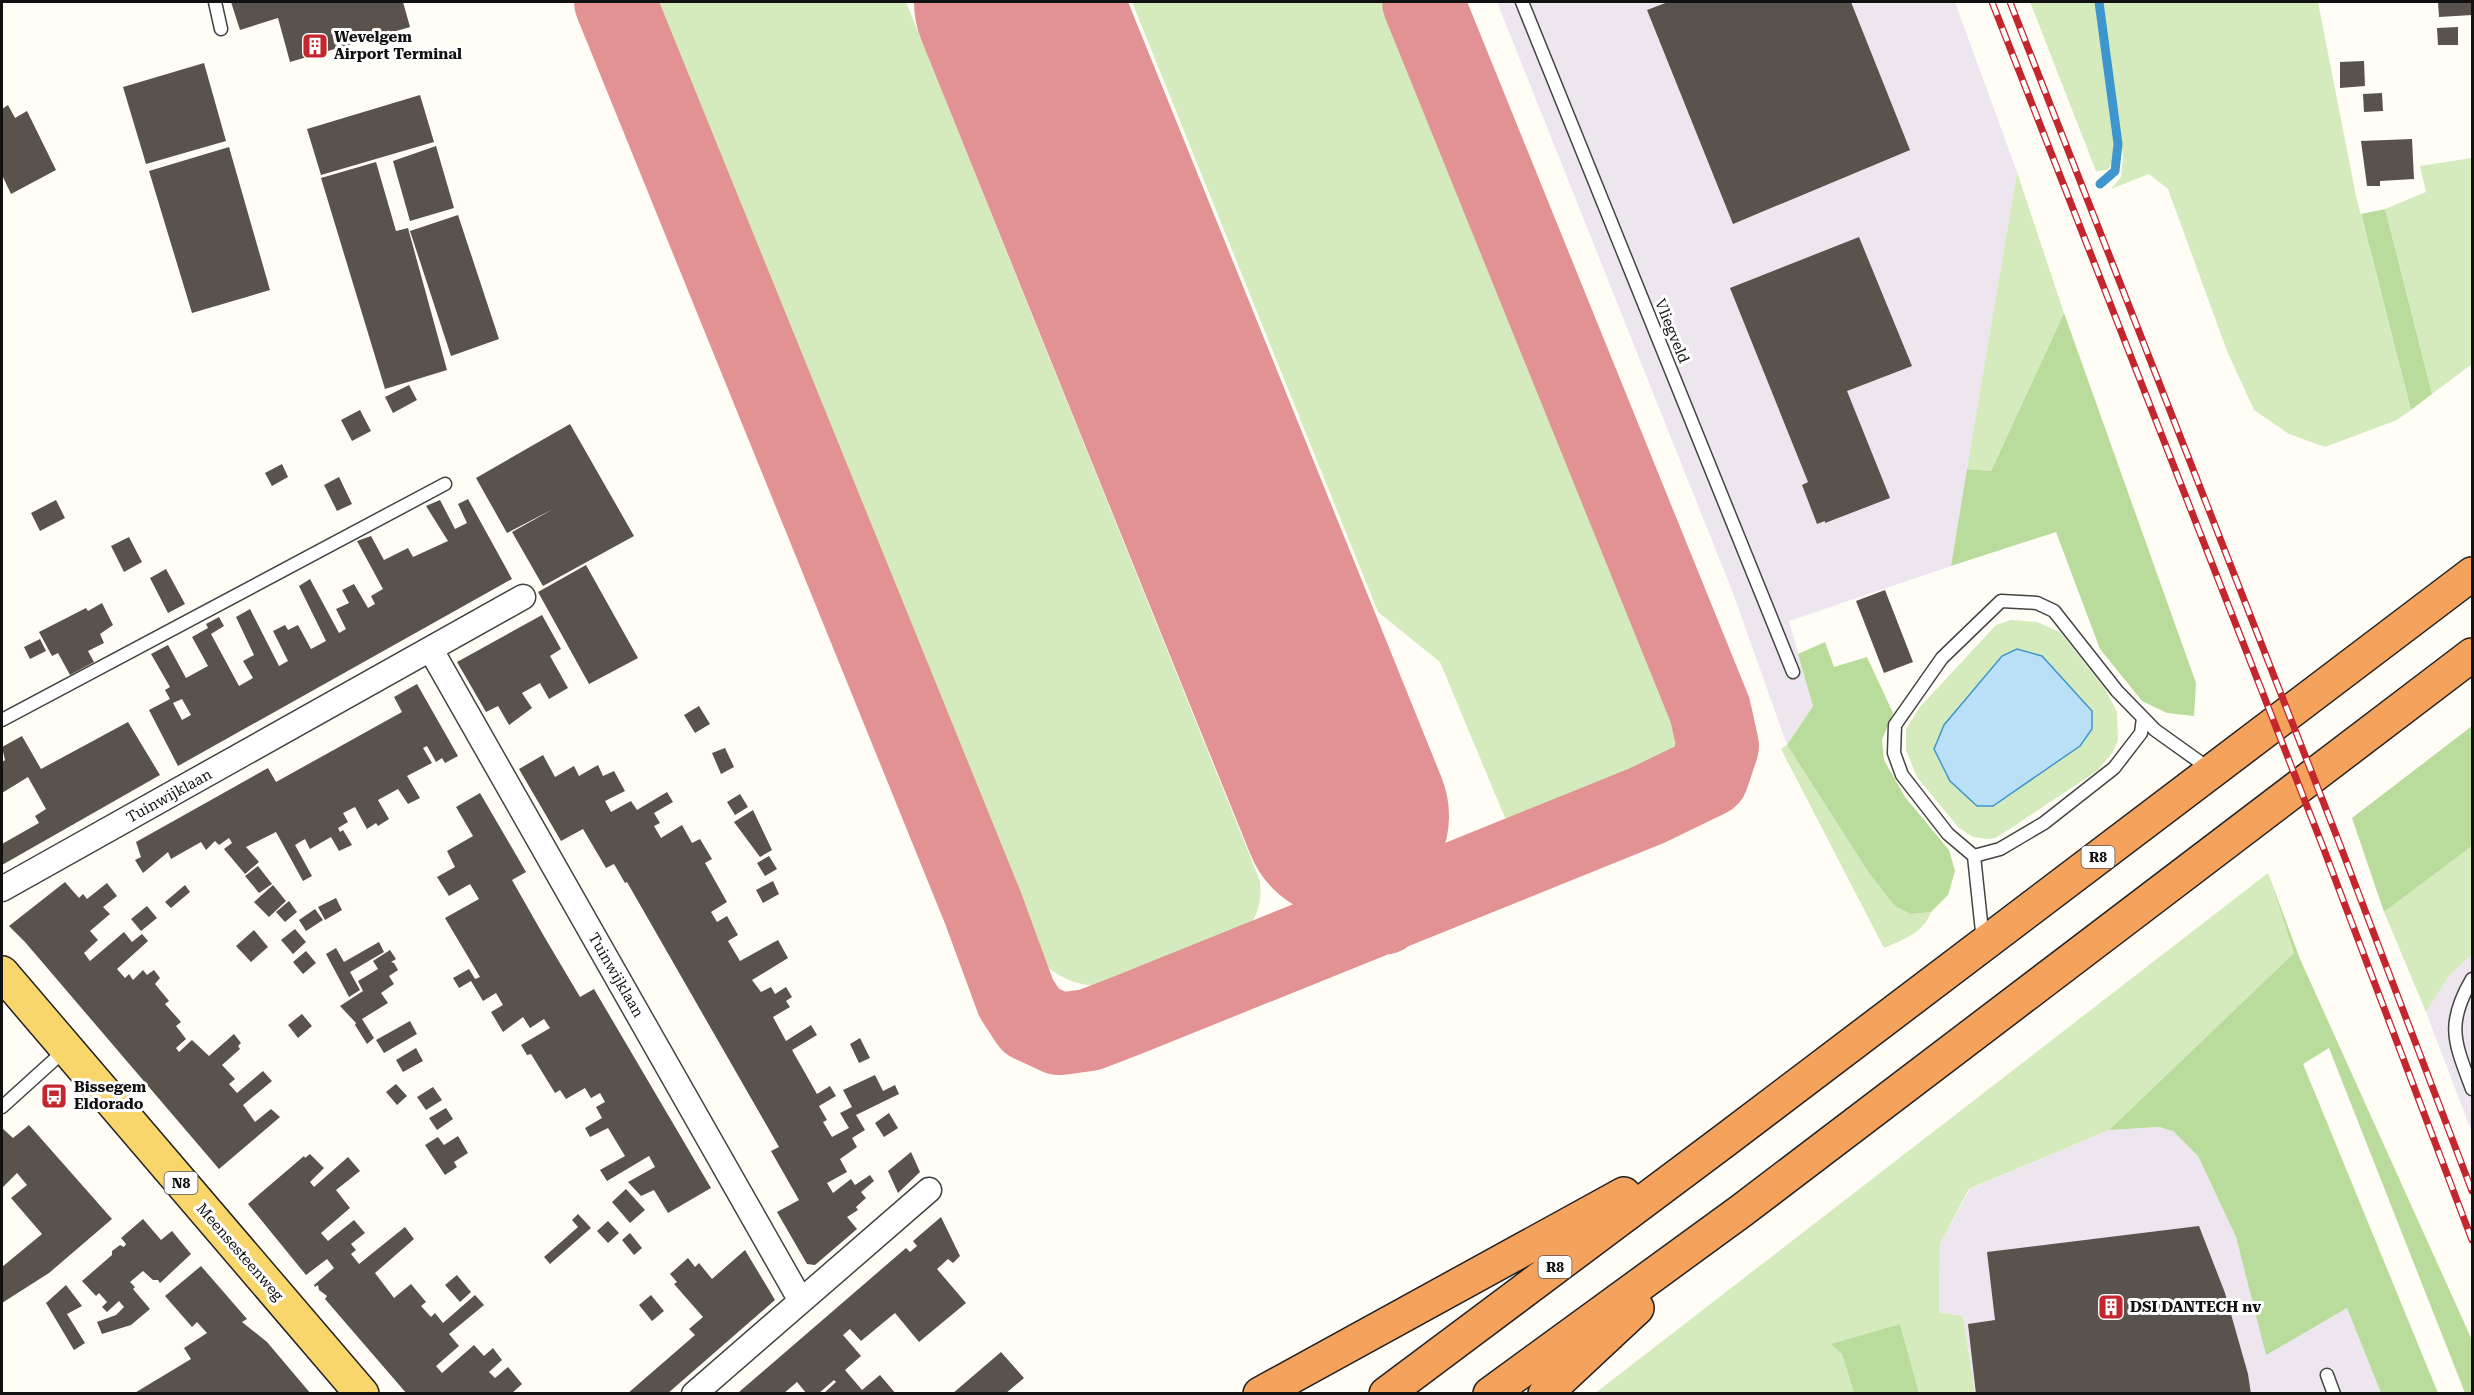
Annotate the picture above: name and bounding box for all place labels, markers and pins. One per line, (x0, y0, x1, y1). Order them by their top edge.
place label: Wevelgem Airport Terminal (334, 28, 462, 63)
building icon: Wevelgem Airport Terminal (300, 31, 330, 61)
place label: Bissegem Eldorado (74, 1078, 147, 1113)
bus stop icon: Bissegem Eldorado (39, 1081, 69, 1111)
building icon: DSI DANTECH nv (2096, 1292, 2126, 1322)
place label: DSI DANTECH nv (2130, 1298, 2261, 1316)

